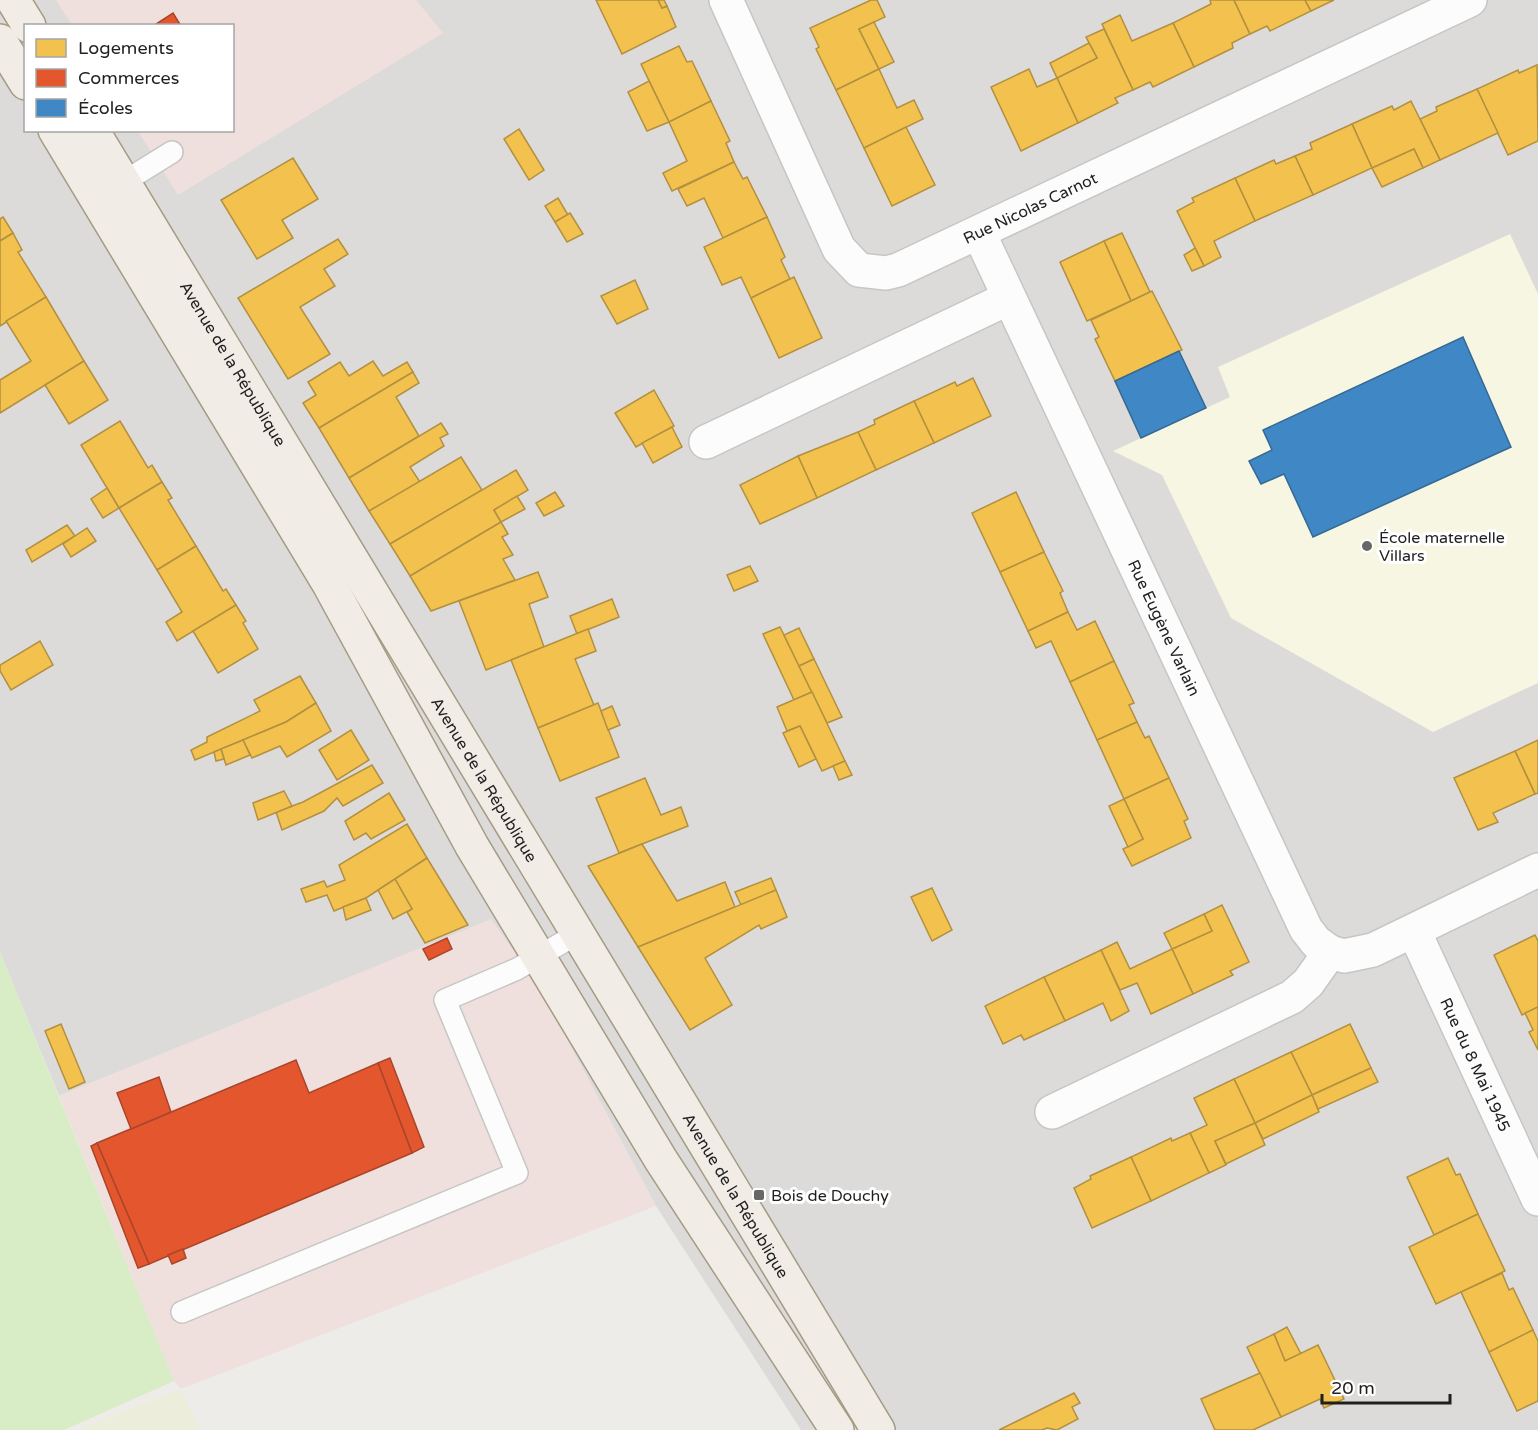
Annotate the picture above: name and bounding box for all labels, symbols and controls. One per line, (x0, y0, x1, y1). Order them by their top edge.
legend (24, 24, 234, 132)
text: Logements (78, 37, 174, 59)
text: Commerces (78, 67, 179, 89)
text: Écoles (78, 97, 133, 119)
street label: Rue Nicolas Carnot (960, 168, 1101, 249)
street label: Avenue de la République (175, 278, 290, 450)
place label: École maternelle Villars (1379, 528, 1505, 566)
marker: École maternelle Villars (1360, 539, 1374, 553)
street label: Rue Eugène Varlain (1123, 557, 1204, 699)
street label: Avenue de la République (426, 694, 541, 866)
street label: Rue du 8 Mai 1945 (1435, 995, 1514, 1135)
street label: Avenue de la République (678, 1110, 793, 1282)
place label: Bois de Douchy (771, 1186, 889, 1206)
marker: Bois de Douchy (752, 1188, 766, 1202)
scale bar (1322, 1367, 1450, 1405)
text: 20 m (1331, 1377, 1375, 1399)

